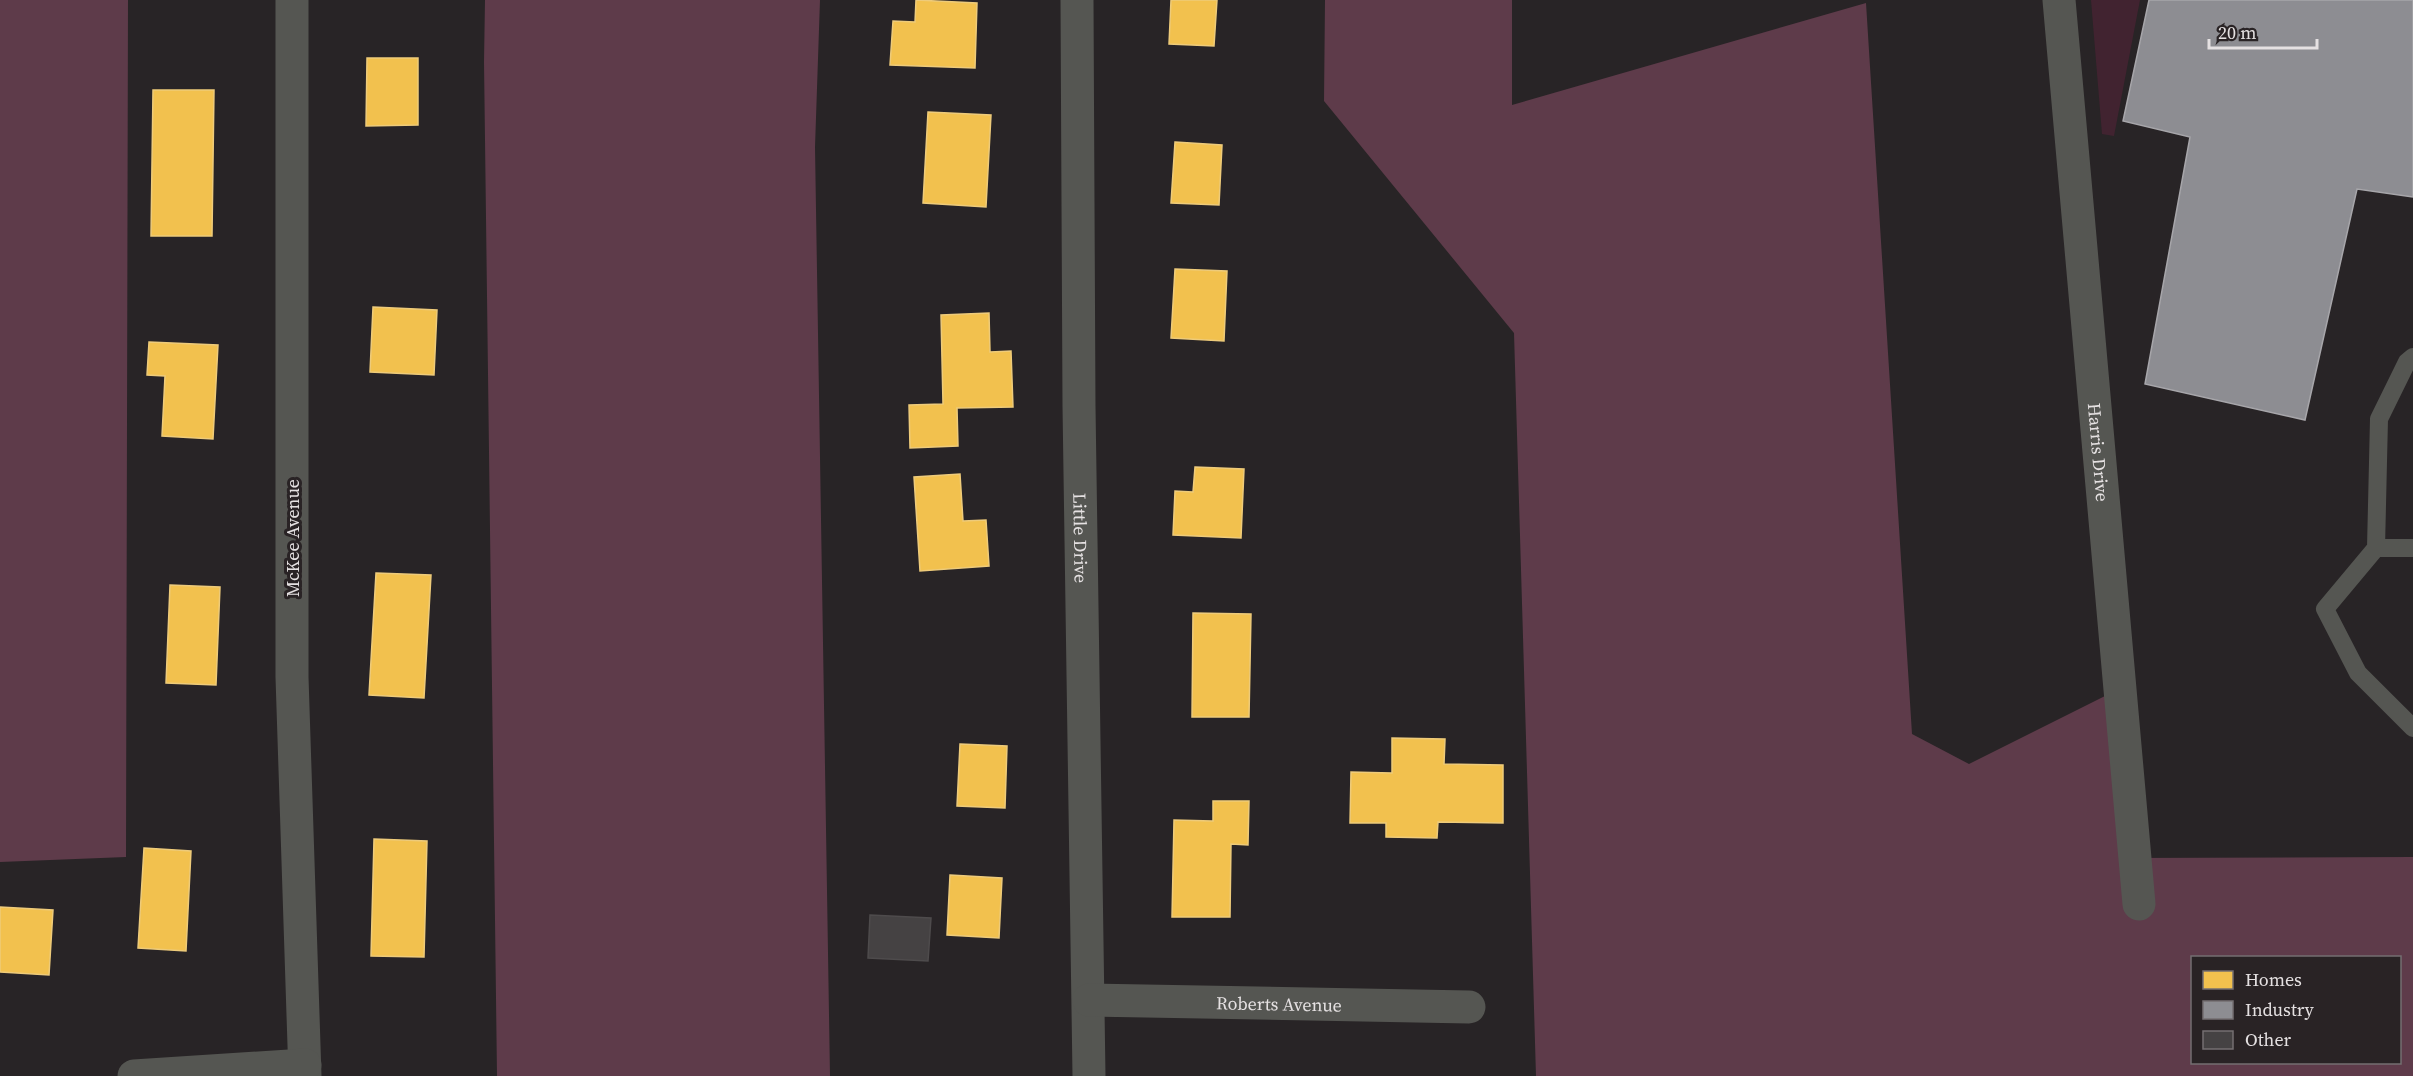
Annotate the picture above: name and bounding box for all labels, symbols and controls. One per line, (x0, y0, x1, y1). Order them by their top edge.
scale bar (2209, 12, 2317, 50)
text: 20 m (2218, 20, 2256, 45)
street label: Harris Drive (2082, 402, 2116, 503)
street label: McKee Avenue (280, 479, 305, 597)
street label: Little Drive (1068, 493, 1094, 583)
legend (2191, 956, 2401, 1064)
text: Homes (2245, 967, 2302, 992)
street label: Roberts Avenue (1216, 990, 1342, 1017)
text: Industry (2245, 997, 2315, 1022)
text: Other (2245, 1027, 2292, 1052)

